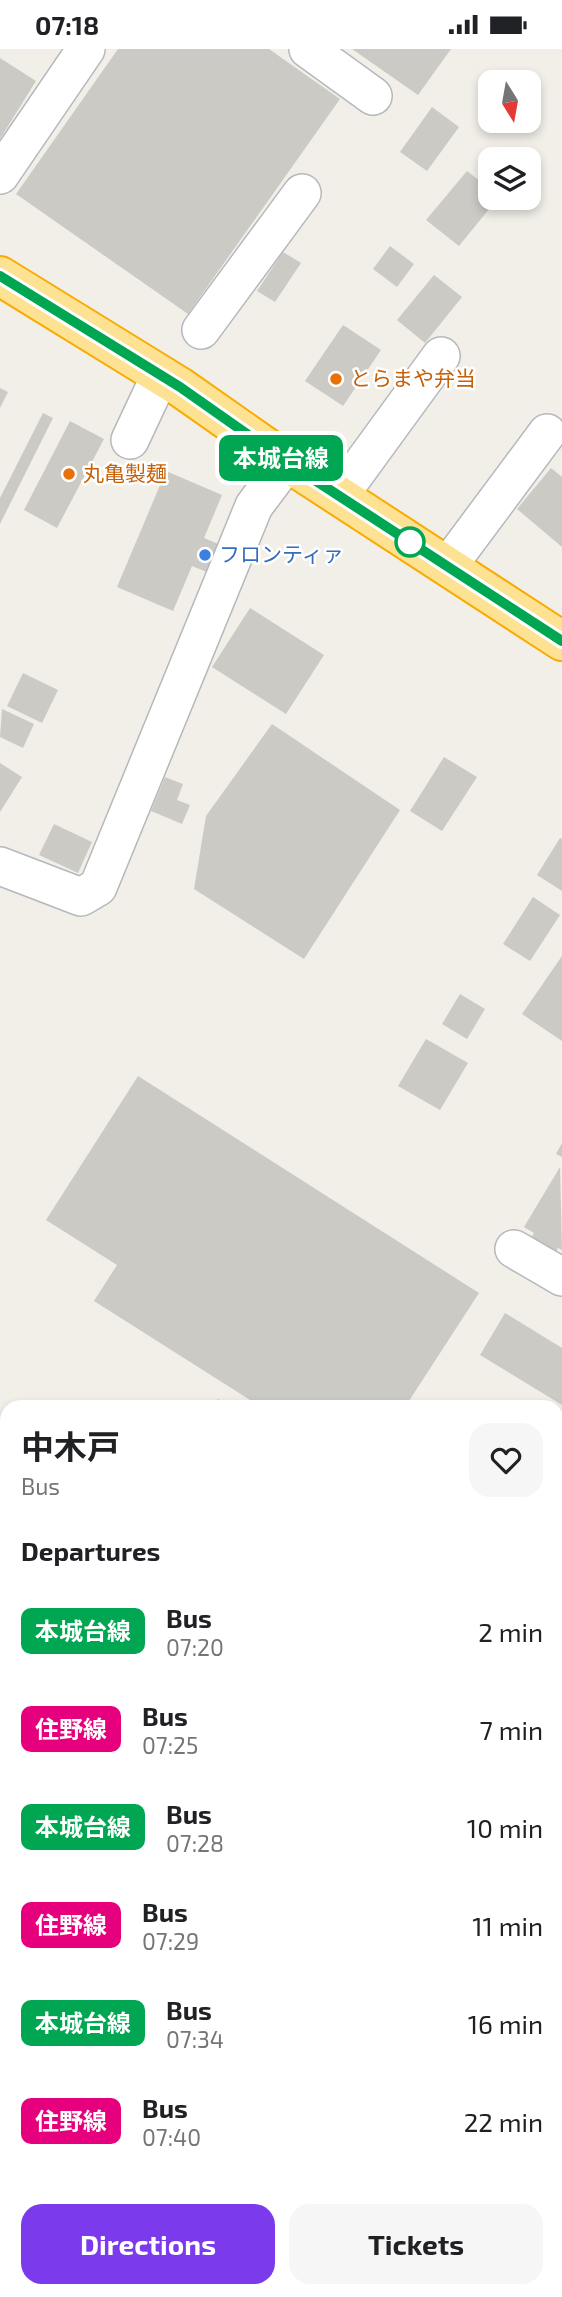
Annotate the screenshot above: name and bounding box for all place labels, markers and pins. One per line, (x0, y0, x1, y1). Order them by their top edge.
place label: とらまや弁当 (350, 365, 476, 390)
marker: とらまや弁当 (328, 371, 344, 387)
place label: 丸亀製麺 (83, 460, 167, 485)
marker: 丸亀製麺 (61, 466, 77, 482)
unlabelled marker (395, 527, 425, 557)
place label: フロンティァ (219, 541, 344, 566)
marker: フロンティァ (197, 547, 213, 563)

